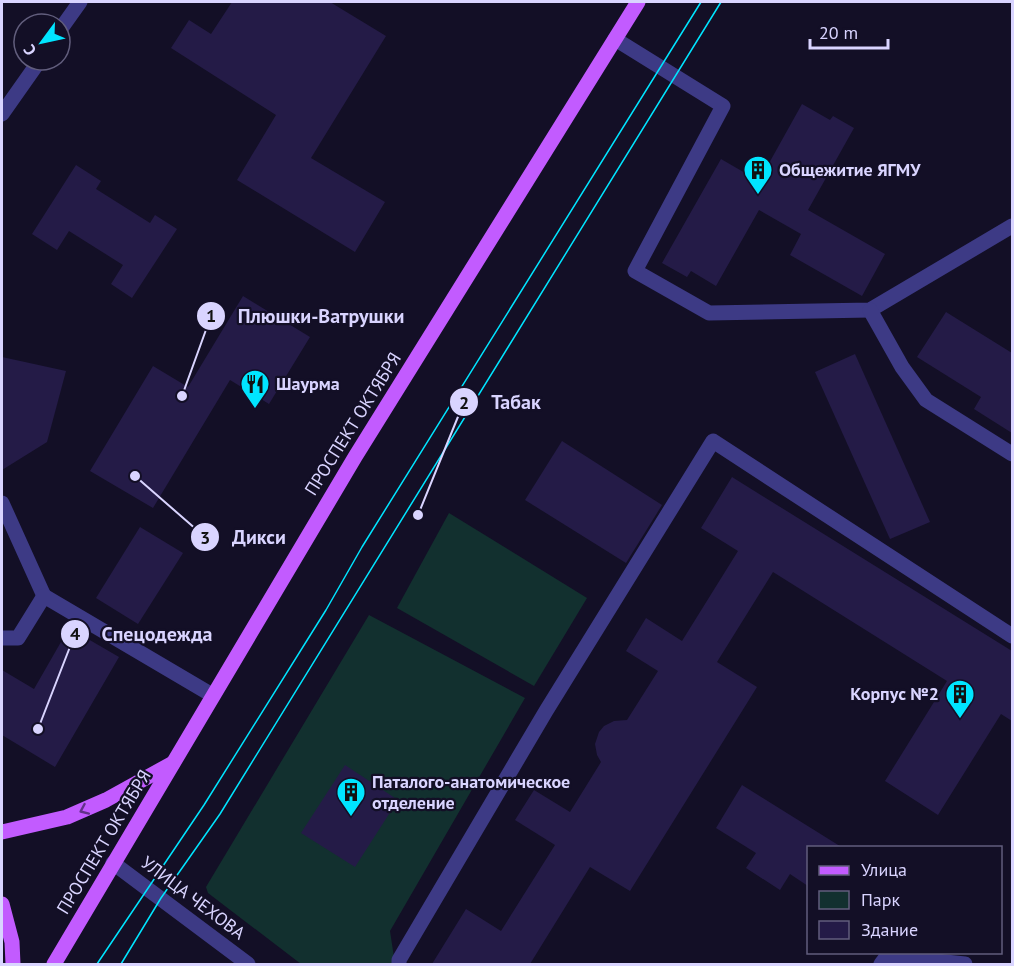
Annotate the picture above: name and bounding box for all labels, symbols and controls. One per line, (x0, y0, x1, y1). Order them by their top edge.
north arrow (12, 12, 72, 72)
scale bar (810, 12, 888, 50)
text: 20 m (819, 21, 858, 44)
text: С (19, 41, 40, 59)
building icon: Общежитие ЯГМУ (742, 154, 774, 196)
place label: Общежитие ЯГМУ (779, 158, 921, 181)
callout: Плюшки-Ватрушки (196, 297, 417, 335)
text: Плюшки-Ватрушки (238, 303, 404, 329)
text: 1 (206, 304, 216, 327)
street label: ПРОСПЕКТ ОКТЯБРЯ (299, 348, 406, 499)
restaurant icon: Шаурма (239, 368, 271, 410)
place label: Шаурма (276, 372, 340, 395)
callout: Табак (449, 383, 552, 421)
text: Табак (491, 389, 541, 415)
text: 2 (459, 391, 469, 414)
callout: Дикси (190, 518, 298, 556)
text: Дикси (232, 524, 286, 550)
text: 3 (200, 526, 210, 549)
callout: Спецодежда (60, 615, 225, 653)
text: Спецодежда (101, 621, 213, 647)
text: 4 (70, 622, 80, 645)
building icon: Корпус №2 (944, 678, 976, 720)
place label: Корпус №2 (850, 682, 939, 705)
street label: ПРОСПЕКТ ОКТЯБРЯ (51, 765, 156, 918)
place label: Паталого-анатомическое отделение (372, 770, 570, 814)
building icon: Паталого-анатомическое отделение (335, 776, 367, 818)
one-way arrow (80, 802, 91, 814)
legend (807, 846, 1002, 954)
street label: УЛИЦА ЧЕХОВА (137, 851, 250, 944)
text: Улица (861, 858, 907, 881)
text: Парк (861, 888, 901, 911)
text: Здание (861, 918, 918, 941)

